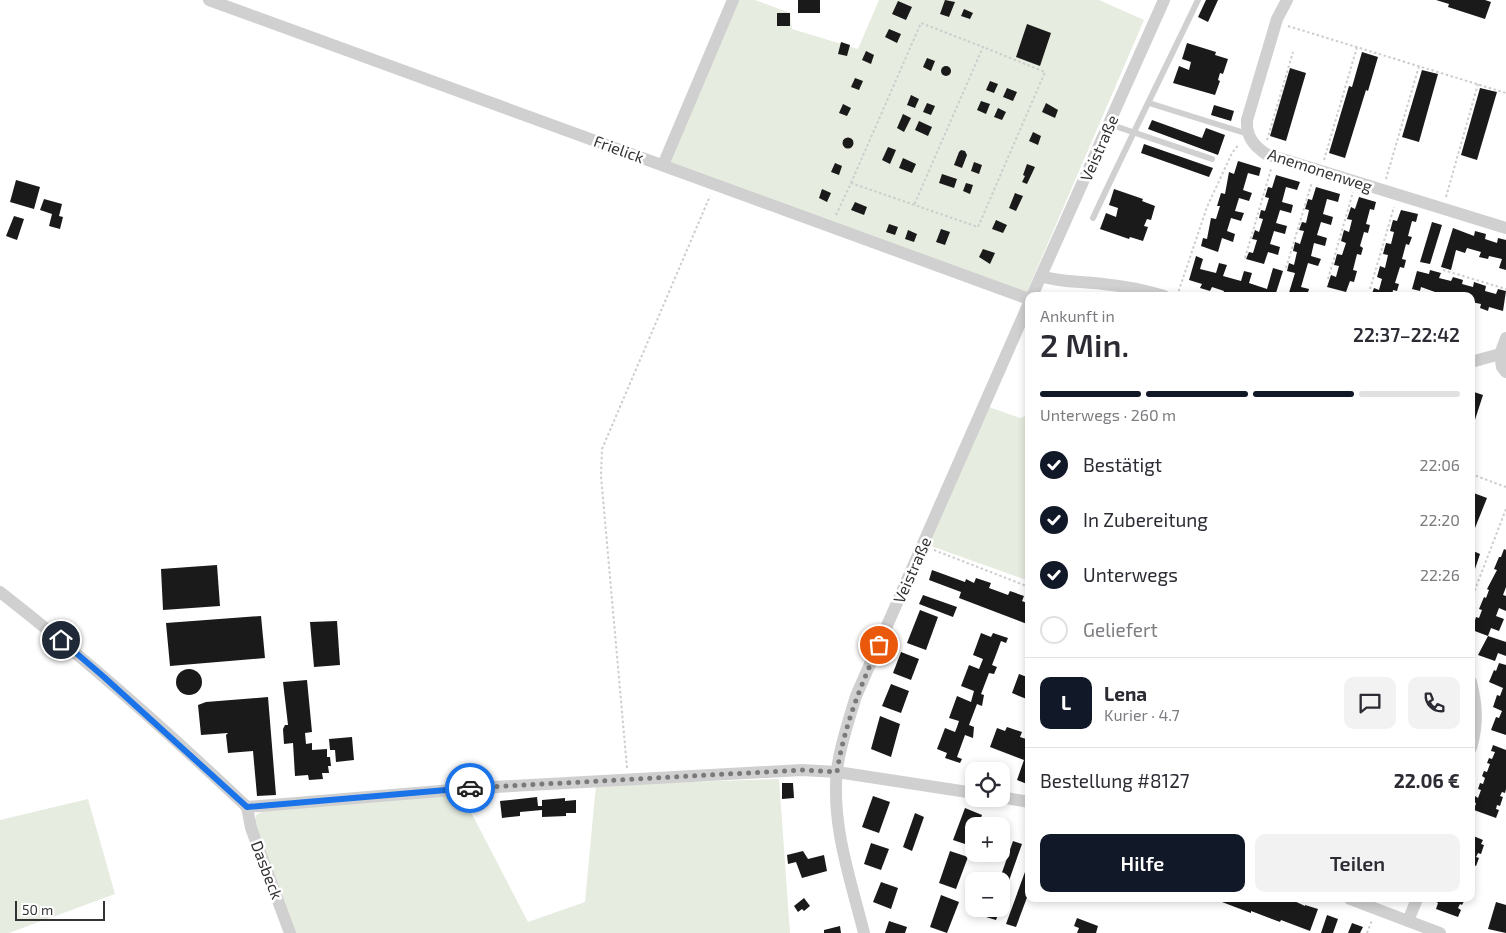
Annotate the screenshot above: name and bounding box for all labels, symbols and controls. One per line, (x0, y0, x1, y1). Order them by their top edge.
street label: Veistraße (1076, 112, 1122, 184)
street label: Frielick (591, 131, 647, 166)
street label: Anemonenweg (1265, 144, 1375, 195)
text: Ankunft in (1040, 306, 1115, 325)
text: 22:37–22:42 (1353, 323, 1460, 346)
text: 2 Min. (1040, 325, 1129, 363)
text: Unterwegs · 260 m (1040, 405, 1176, 424)
icon: check (1040, 451, 1068, 479)
text: Bestätigt (1083, 453, 1162, 476)
text: 22:06 (1419, 455, 1460, 474)
icon: check (1040, 506, 1068, 534)
text: In Zubereitung (1083, 508, 1208, 531)
text: 22:20 (1420, 510, 1460, 529)
street label: Veistraße (889, 534, 935, 606)
icon: check (1040, 561, 1068, 589)
text: Unterwegs (1083, 563, 1178, 586)
text: 22:26 (1420, 565, 1460, 584)
text: Geliefert (1083, 618, 1158, 641)
pin (40, 619, 82, 661)
pin (858, 624, 900, 666)
icon: home (47, 626, 75, 654)
icon: bag (865, 631, 893, 659)
button: chat (1344, 677, 1396, 729)
button: phone (1408, 677, 1460, 729)
text: Lena (1104, 682, 1147, 705)
text: L (1061, 691, 1071, 714)
text: Kurier · 4.7 (1104, 705, 1180, 724)
map controls (965, 762, 1010, 917)
button: locate (965, 762, 1010, 807)
courier (445, 763, 495, 813)
text: Bestellung #8127 (1040, 769, 1190, 792)
text: 22.06 € (1394, 769, 1460, 792)
icon: car (456, 774, 484, 802)
button: + (965, 817, 1010, 862)
button: Hilfe (1040, 834, 1245, 892)
button: Teilen (1255, 834, 1460, 892)
street label: Dasbeck (248, 838, 287, 902)
button: − (965, 872, 1010, 917)
scale bar (15, 898, 105, 921)
text: 50 m (22, 901, 53, 918)

